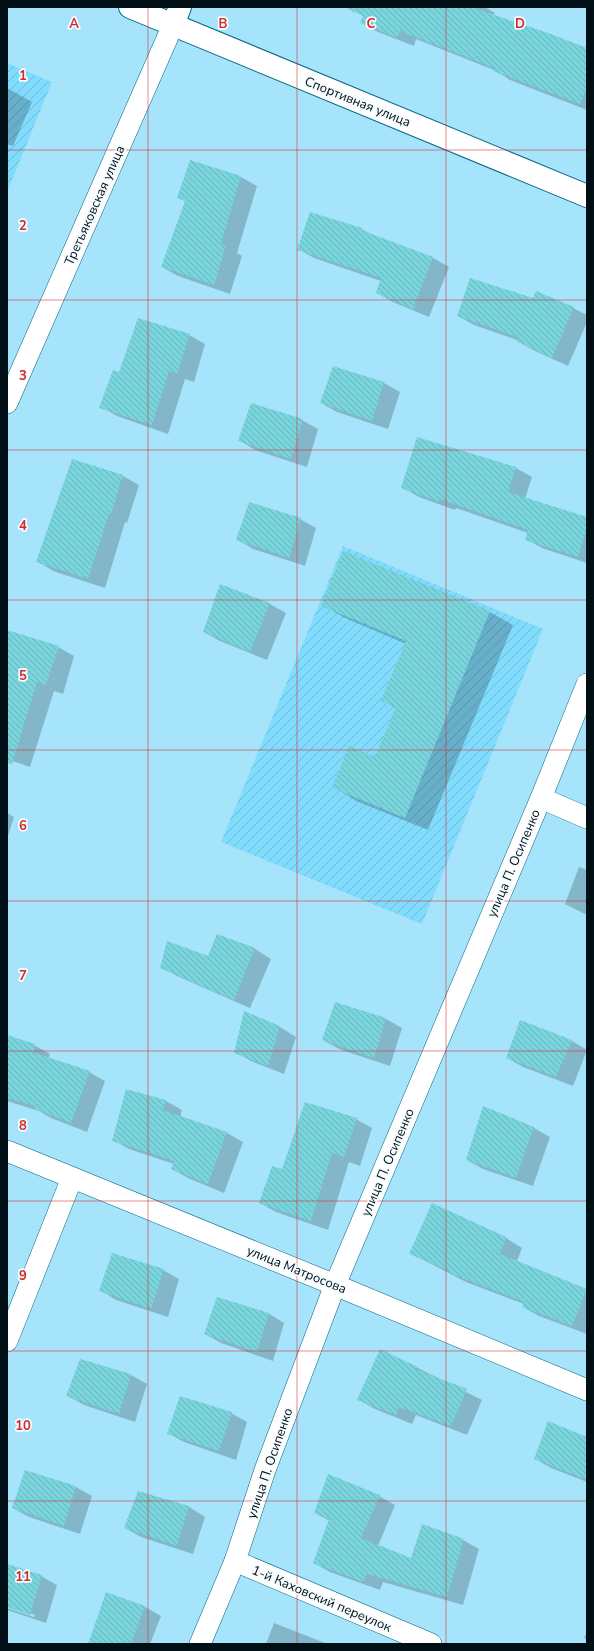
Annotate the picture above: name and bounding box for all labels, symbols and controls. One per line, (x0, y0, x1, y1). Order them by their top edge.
text: A (69, 15, 79, 33)
text: B (219, 15, 228, 33)
text: C (367, 15, 376, 33)
text: D (515, 15, 525, 33)
text: 1 (19, 67, 27, 85)
street label: Спортивная улица (302, 72, 413, 131)
street label: Третьяковская улица (60, 143, 129, 268)
text: 2 (19, 217, 27, 235)
text: 3 (19, 367, 27, 385)
text: 4 (19, 517, 27, 535)
text: 5 (19, 667, 27, 685)
street label: улица П. Осипенко (483, 807, 545, 920)
text: 6 (19, 817, 27, 835)
text: 7 (19, 967, 27, 985)
street label: улица П. Осипенко (357, 1106, 419, 1219)
text: 8 (19, 1117, 27, 1135)
street label: улица Матросова (244, 1242, 349, 1298)
text: 9 (19, 1267, 27, 1285)
street label: улица П. Осипенко (243, 1406, 297, 1521)
text: 10 (15, 1417, 31, 1435)
street label: 1-й Каховский переулок (249, 1561, 394, 1637)
text: 11 (15, 1568, 31, 1586)

